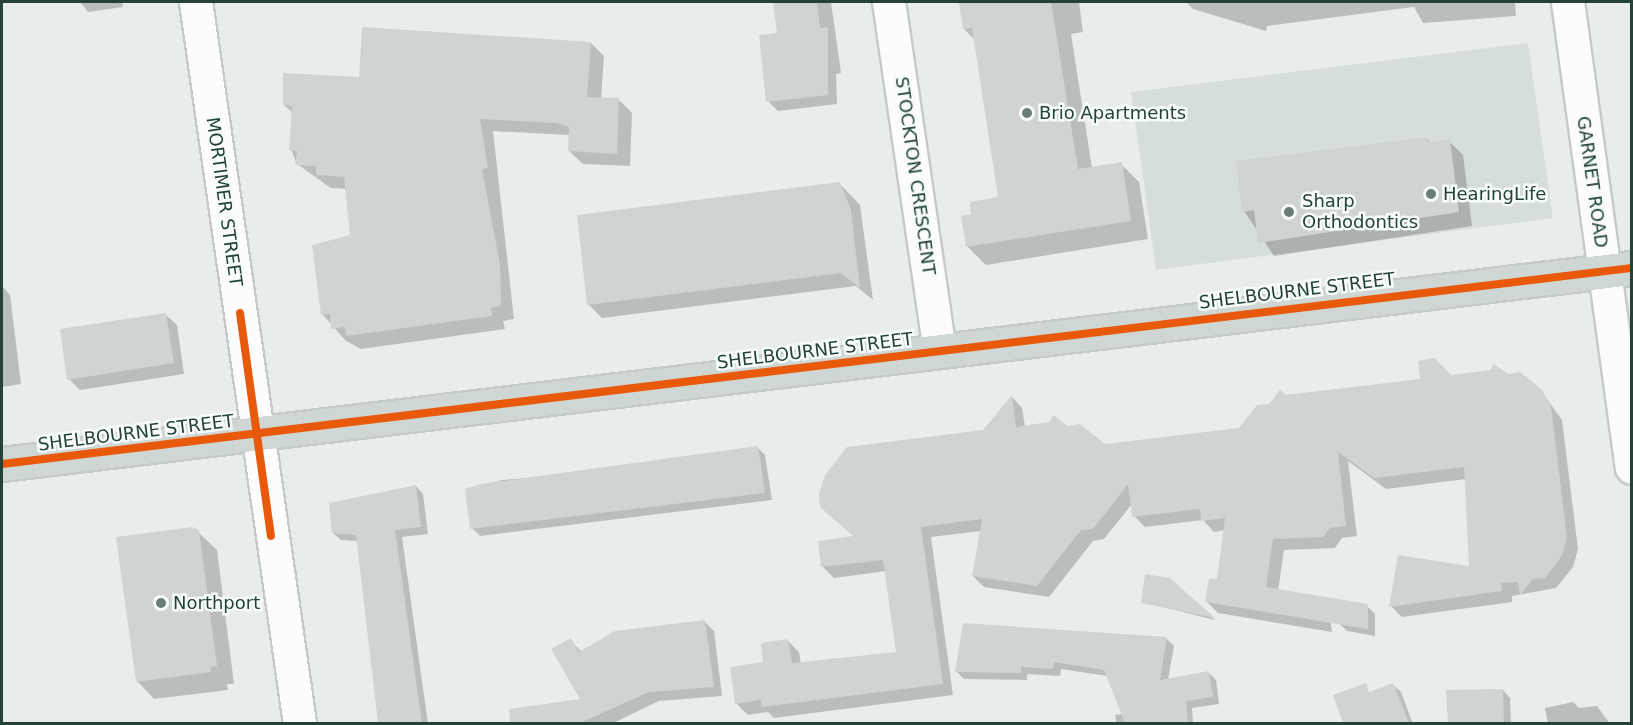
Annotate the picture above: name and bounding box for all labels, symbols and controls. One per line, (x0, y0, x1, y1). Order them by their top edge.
street label: STOCKTON CRESCENT (890, 75, 940, 277)
place label: Brio Apartments (1039, 102, 1186, 124)
marker: Brio Apartments (1020, 106, 1034, 120)
street label: GARNET ROAD (1572, 115, 1612, 249)
street label: MORTIMER STREET (201, 116, 247, 288)
place label: HearingLife (1443, 183, 1546, 205)
marker: HearingLife (1424, 187, 1438, 201)
place label: Sharp Orthodontics (1302, 191, 1418, 234)
marker: Sharp Orthodontics (1280, 203, 1298, 221)
street label: SHELBOURNE STREET (1198, 268, 1396, 314)
street label: SHELBOURNE STREET (716, 328, 914, 374)
street label: SHELBOURNE STREET (37, 410, 235, 456)
place label: Northport (173, 592, 260, 614)
marker: Northport (154, 596, 168, 610)

